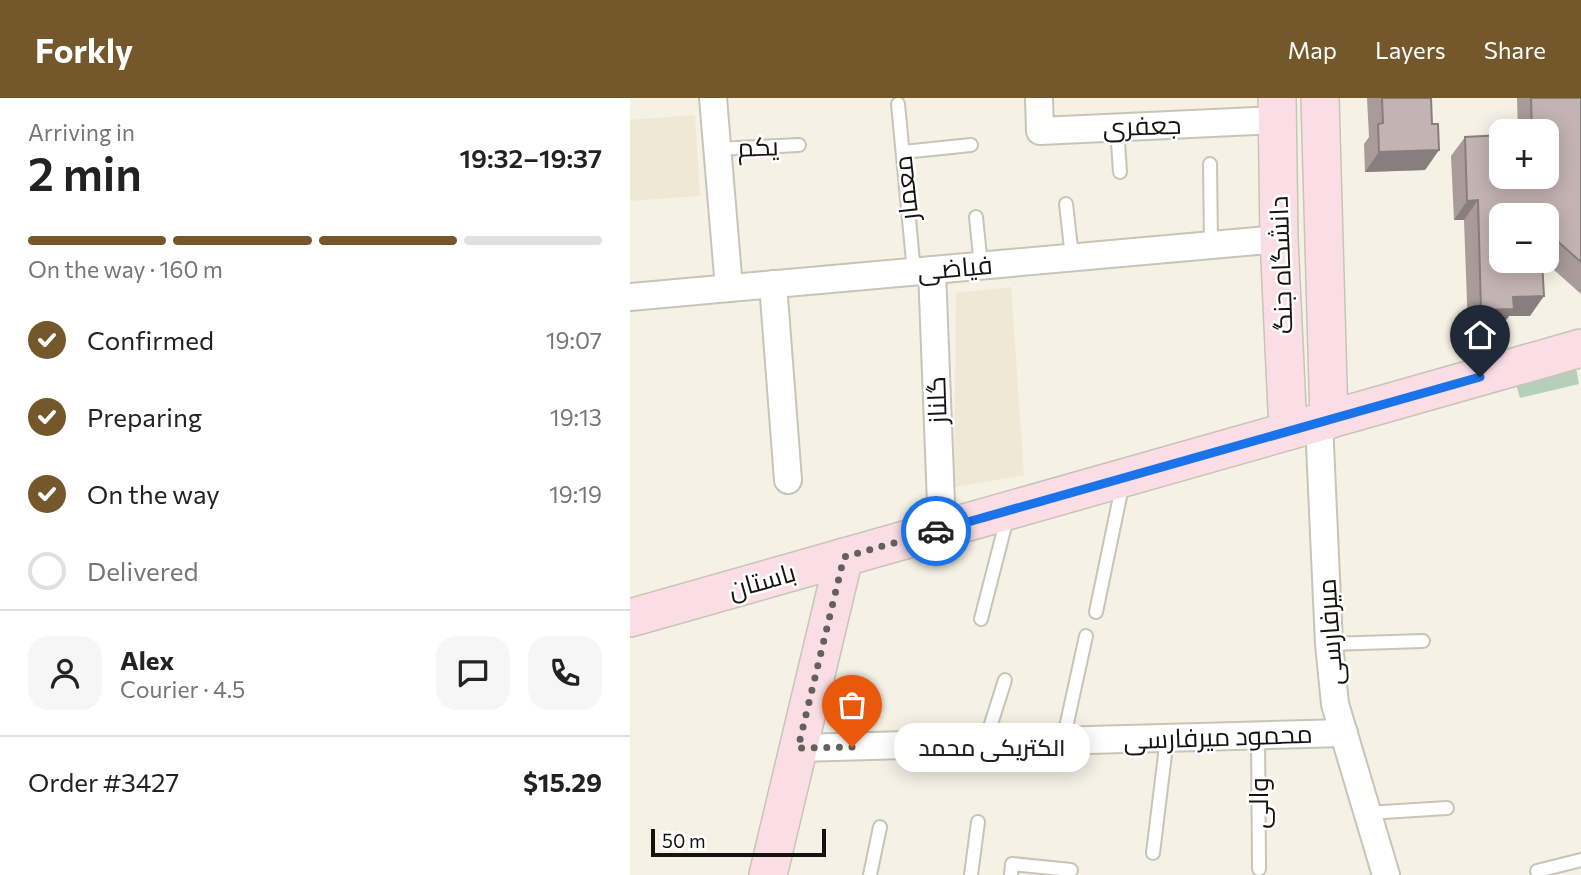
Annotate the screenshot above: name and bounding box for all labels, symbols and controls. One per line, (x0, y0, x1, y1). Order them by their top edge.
text: Forkly (35, 29, 133, 70)
text: Map (1288, 35, 1337, 64)
text: Layers (1375, 35, 1446, 64)
text: Share (1484, 35, 1546, 64)
street label: جعفری (1102, 108, 1182, 142)
text: Arriving in (28, 118, 135, 146)
map controls (1489, 119, 1559, 273)
button: + (1489, 119, 1559, 189)
street label: یکم (737, 129, 779, 166)
text: 19:32–19:37 (459, 142, 602, 173)
text: 2 min (28, 144, 142, 200)
street label: معمار (886, 154, 925, 224)
street label: دانشگاه جنگ (1262, 195, 1297, 335)
button: − (1489, 203, 1559, 273)
street label: فیاضی (916, 248, 994, 287)
text: On the way · 160 m (28, 255, 223, 283)
pin (1450, 305, 1510, 377)
icon: home (1461, 316, 1499, 354)
icon: check (28, 321, 66, 359)
text: Confirmed (87, 324, 214, 355)
text: 19:07 (546, 326, 602, 354)
street label: گلناز (919, 376, 953, 426)
icon: check (28, 398, 66, 436)
text: Preparing (87, 401, 202, 432)
text: 19:13 (550, 403, 602, 431)
icon: check (28, 475, 66, 513)
text: On the way (87, 478, 220, 509)
text: 19:19 (549, 480, 602, 508)
courier (901, 496, 971, 566)
icon: car (917, 512, 955, 550)
text: Delivered (87, 555, 198, 586)
street label: باستان (724, 555, 799, 605)
street label: میرفارسی (1309, 578, 1350, 687)
button: person (28, 636, 102, 710)
button: chat (436, 636, 510, 710)
button: phone (528, 636, 602, 710)
text: Alex (120, 644, 174, 675)
text: Courier · 4.5 (120, 675, 245, 703)
pin (822, 675, 882, 747)
icon: bag (833, 686, 871, 724)
street label: محمود میرفارسی (1123, 717, 1313, 756)
callout: الکتریکی محمد (894, 722, 1090, 772)
text: الکتریکی محمد (918, 733, 1066, 761)
text: Order #3427 (28, 766, 179, 797)
text: $15.29 (523, 766, 602, 797)
street label: والی (1242, 777, 1275, 829)
scale bar (651, 826, 826, 858)
text: 50 m (662, 829, 706, 852)

